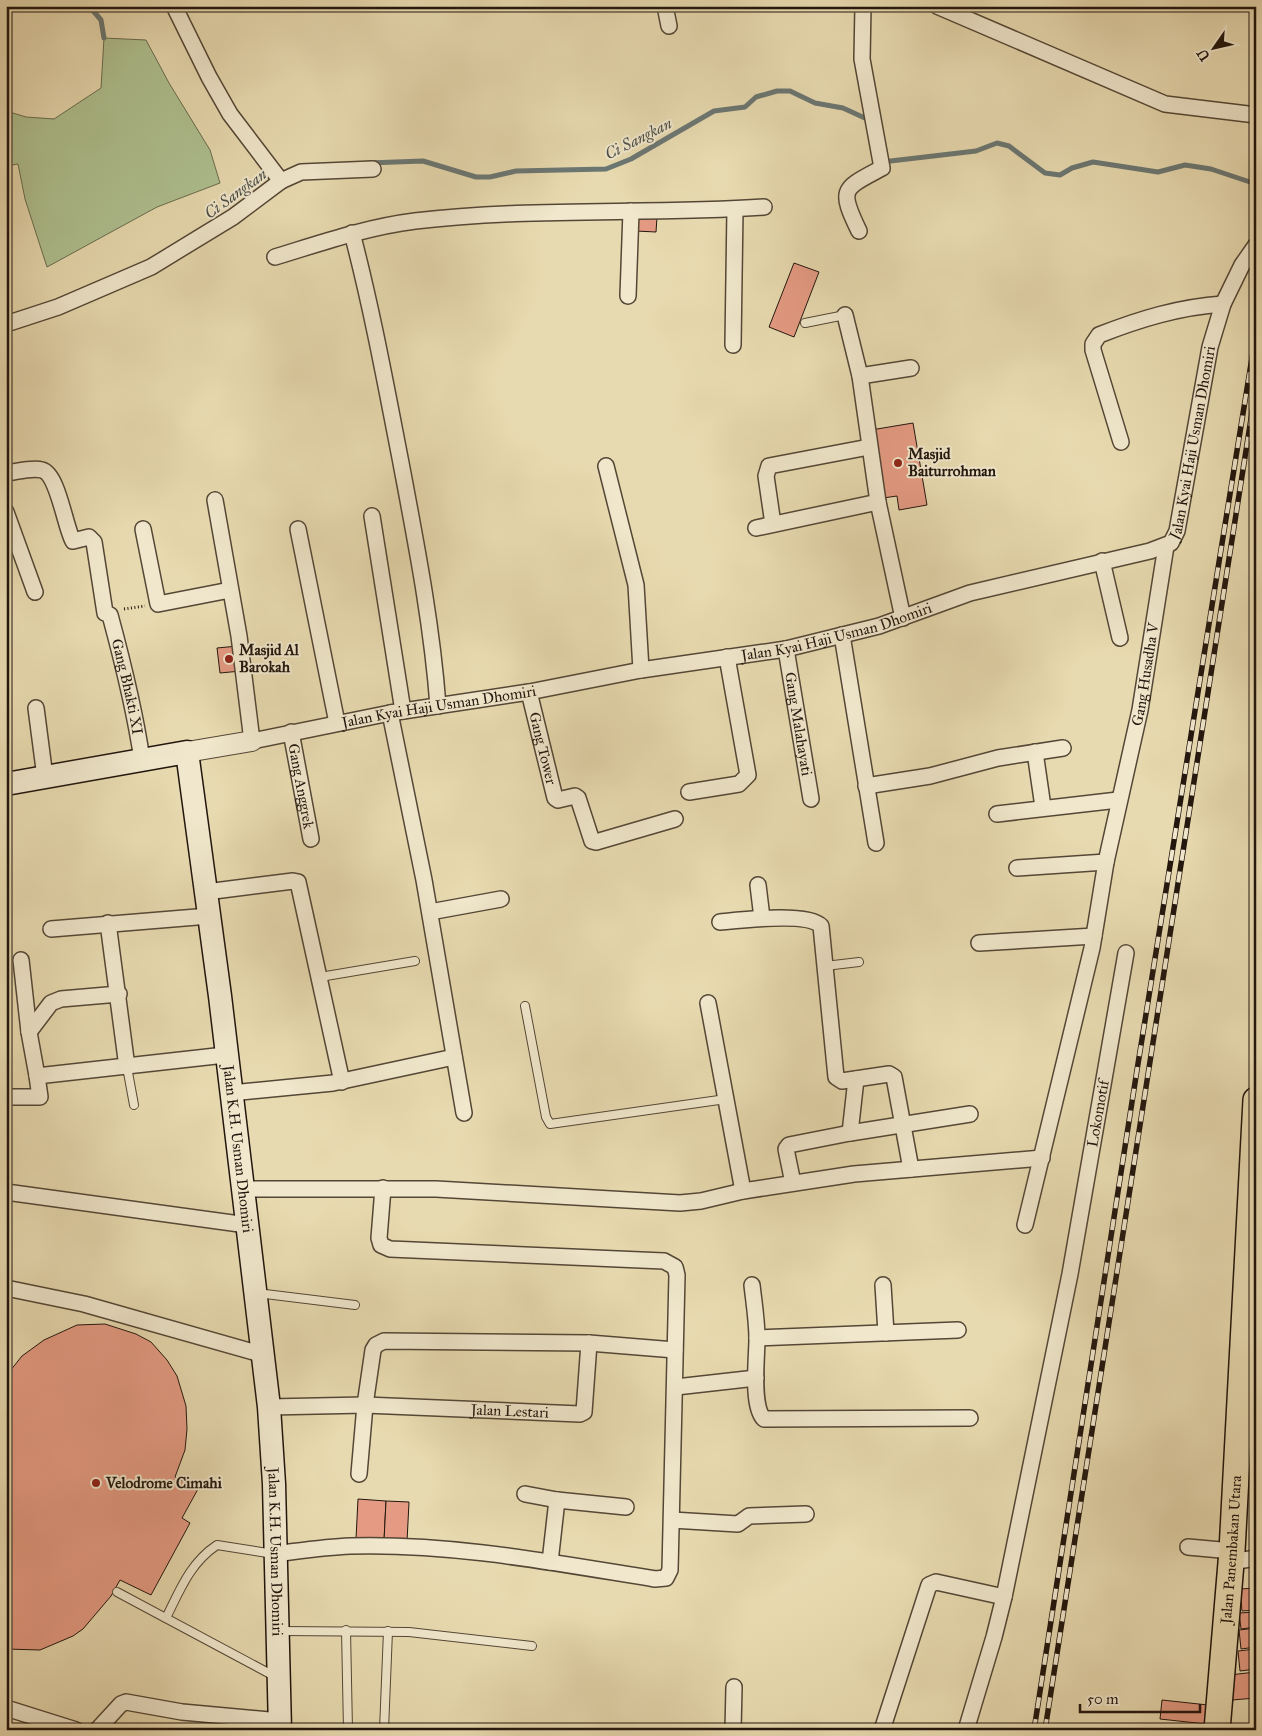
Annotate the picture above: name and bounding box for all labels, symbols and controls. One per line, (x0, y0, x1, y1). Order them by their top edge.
north arrow (1190, 22, 1240, 72)
text: U (1193, 45, 1214, 64)
water label: Ci Sangkan (602, 113, 675, 163)
water label: Ci Sangkan (200, 164, 271, 222)
street label: Jalan Kyai Haji Usman Dhomiri (1164, 344, 1219, 545)
place label: Masjid Baiturrohman (908, 445, 997, 480)
marker: Masjid Baiturrohman (892, 457, 904, 469)
street label: Jalan Kyai Haji Usman Dhomiri (738, 599, 934, 666)
street label: Gang Husadha V (1128, 621, 1163, 728)
street label: Gang Bhakti XI (108, 637, 147, 736)
place label: Masjid Al Barokah (239, 641, 300, 676)
marker: Masjid Al Barokah (223, 653, 235, 665)
street label: Gang Malahayati (781, 671, 816, 777)
street label: Jalan Kyai Haji Usman Dhomiri (338, 682, 538, 733)
street label: Gang Tower (525, 710, 560, 787)
street label: Gang Anggrek (284, 742, 318, 830)
street label: Jalan K.H. Usman Dhomiri (218, 1062, 257, 1234)
street label: Lokomotif (1083, 1076, 1113, 1148)
street label: Jalan Lestari (468, 1400, 549, 1422)
street label: Jalan K.H. Usman Dhomiri (263, 1465, 287, 1636)
place label: Velodrome Cimahi (105, 1474, 223, 1492)
street label: Jalan Panembakan Utara (1217, 1474, 1245, 1627)
marker: Velodrome Cimahi (90, 1477, 102, 1489)
scale bar (1080, 1681, 1200, 1713)
text: 50 m (1087, 1690, 1119, 1708)

